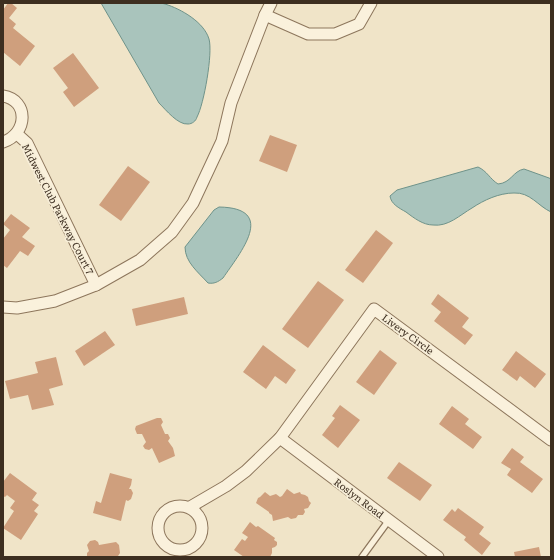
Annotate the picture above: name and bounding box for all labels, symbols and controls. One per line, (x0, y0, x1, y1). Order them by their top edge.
street label: Midwest Club Parkway Court 7 (19, 141, 98, 277)
street label: Livery Circle (379, 310, 437, 358)
street label: Roslyn Road (331, 474, 387, 521)

